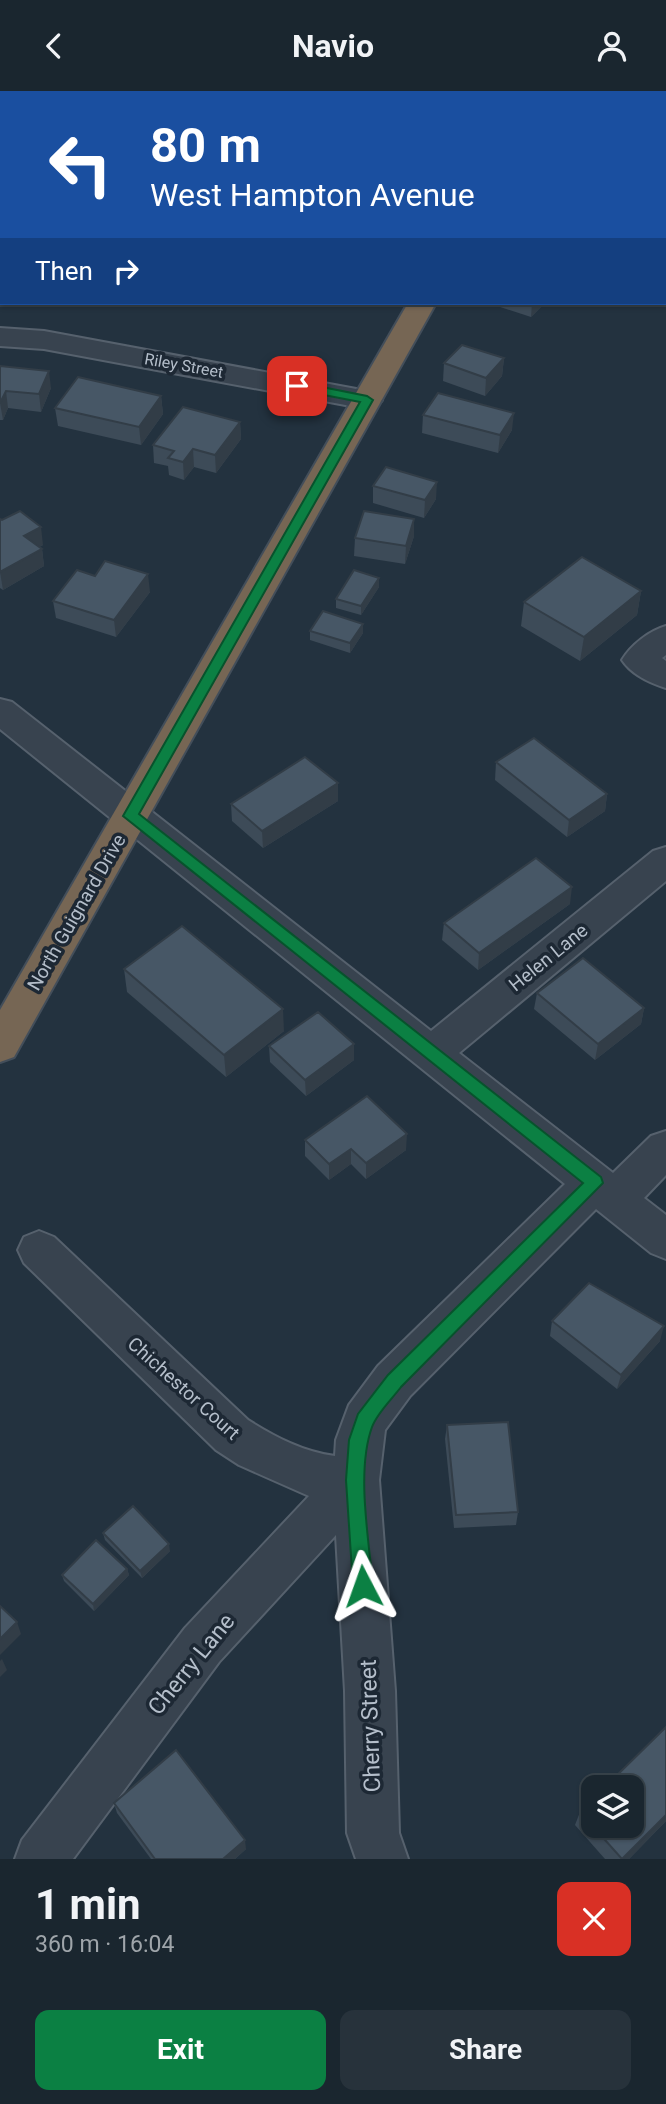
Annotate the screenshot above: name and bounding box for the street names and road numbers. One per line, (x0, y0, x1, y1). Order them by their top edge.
street label: Riley Street (143, 349, 225, 382)
street label: North Guignard Drive (22, 830, 131, 994)
street label: Helen Lane (504, 919, 592, 996)
street label: Chichestor Court (123, 1332, 244, 1445)
street label: Cherry Lane (143, 1608, 240, 1720)
street label: Cherry Street (355, 1659, 386, 1793)

